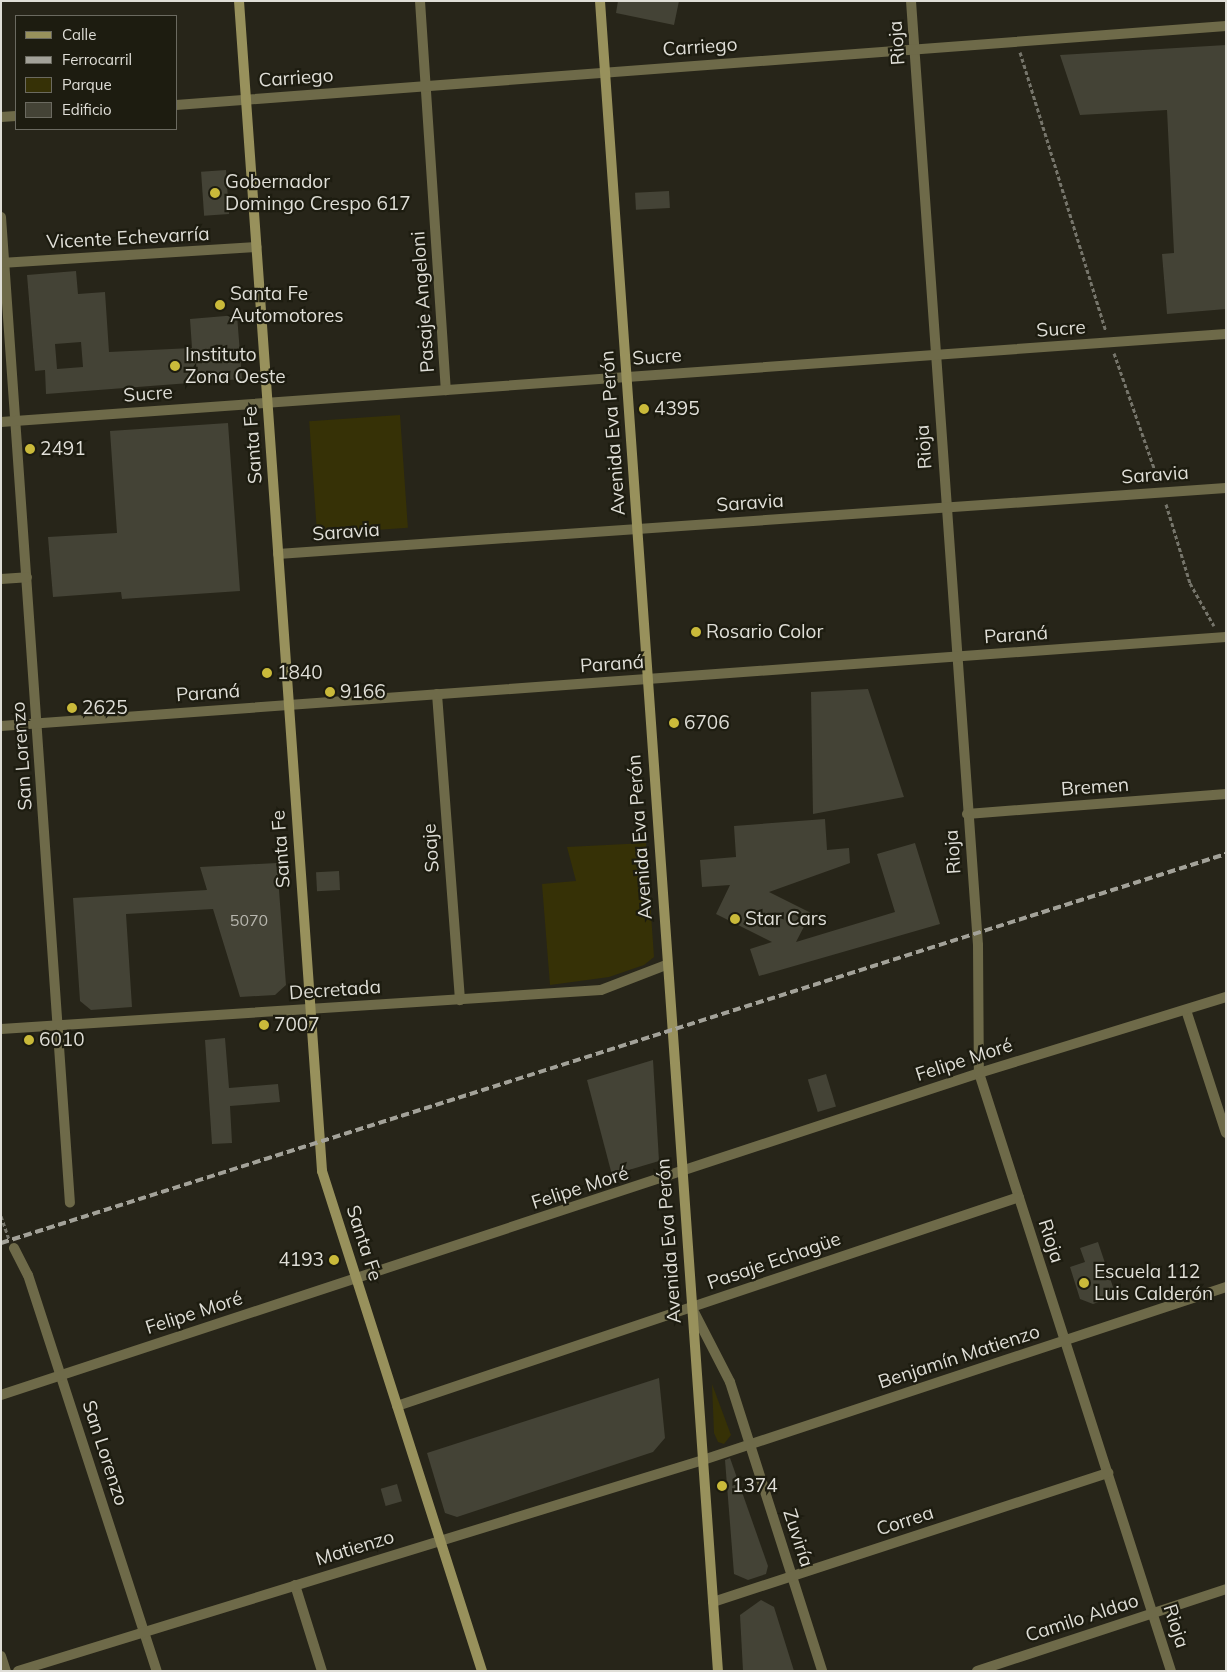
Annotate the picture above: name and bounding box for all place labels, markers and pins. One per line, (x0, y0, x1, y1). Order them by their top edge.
place label: Gobernador Domingo Crespo 617 (225, 171, 411, 215)
marker: Gobernador Domingo Crespo 617 (209, 187, 221, 199)
place label: Santa Fe Automotores (230, 283, 344, 327)
marker: Santa Fe Automotores (214, 299, 226, 311)
place label: Instituto Zona Oeste (185, 344, 286, 388)
marker: Instituto Zona Oeste (169, 360, 181, 372)
place label: 4395 (654, 398, 700, 420)
marker: 4395 (638, 403, 650, 415)
place label: 2491 (40, 438, 86, 460)
marker: 2491 (24, 443, 36, 455)
place label: Rosario Color (706, 621, 823, 643)
marker: Rosario Color (690, 626, 702, 638)
place label: 1840 (277, 662, 323, 684)
marker: 1840 (261, 667, 273, 679)
place label: 9166 (340, 681, 386, 703)
marker: 9166 (324, 686, 336, 698)
place label: 2625 (82, 697, 128, 719)
marker: 2625 (66, 702, 78, 714)
place label: 6706 (684, 712, 730, 734)
marker: 6706 (668, 717, 680, 729)
place label: Star Cars (745, 908, 827, 930)
marker: Star Cars (729, 913, 741, 925)
place label: 7007 (274, 1014, 320, 1036)
marker: 7007 (258, 1019, 270, 1031)
place label: 6010 (39, 1029, 85, 1051)
marker: 6010 (23, 1034, 35, 1046)
place label: 4193 (278, 1249, 324, 1271)
marker: 4193 (328, 1254, 340, 1266)
place label: Escuela 112 Luis Calderón (1094, 1261, 1213, 1305)
marker: Escuela 112 Luis Calderón (1078, 1277, 1090, 1289)
place label: 1374 (732, 1475, 778, 1497)
marker: 1374 (716, 1480, 728, 1492)

